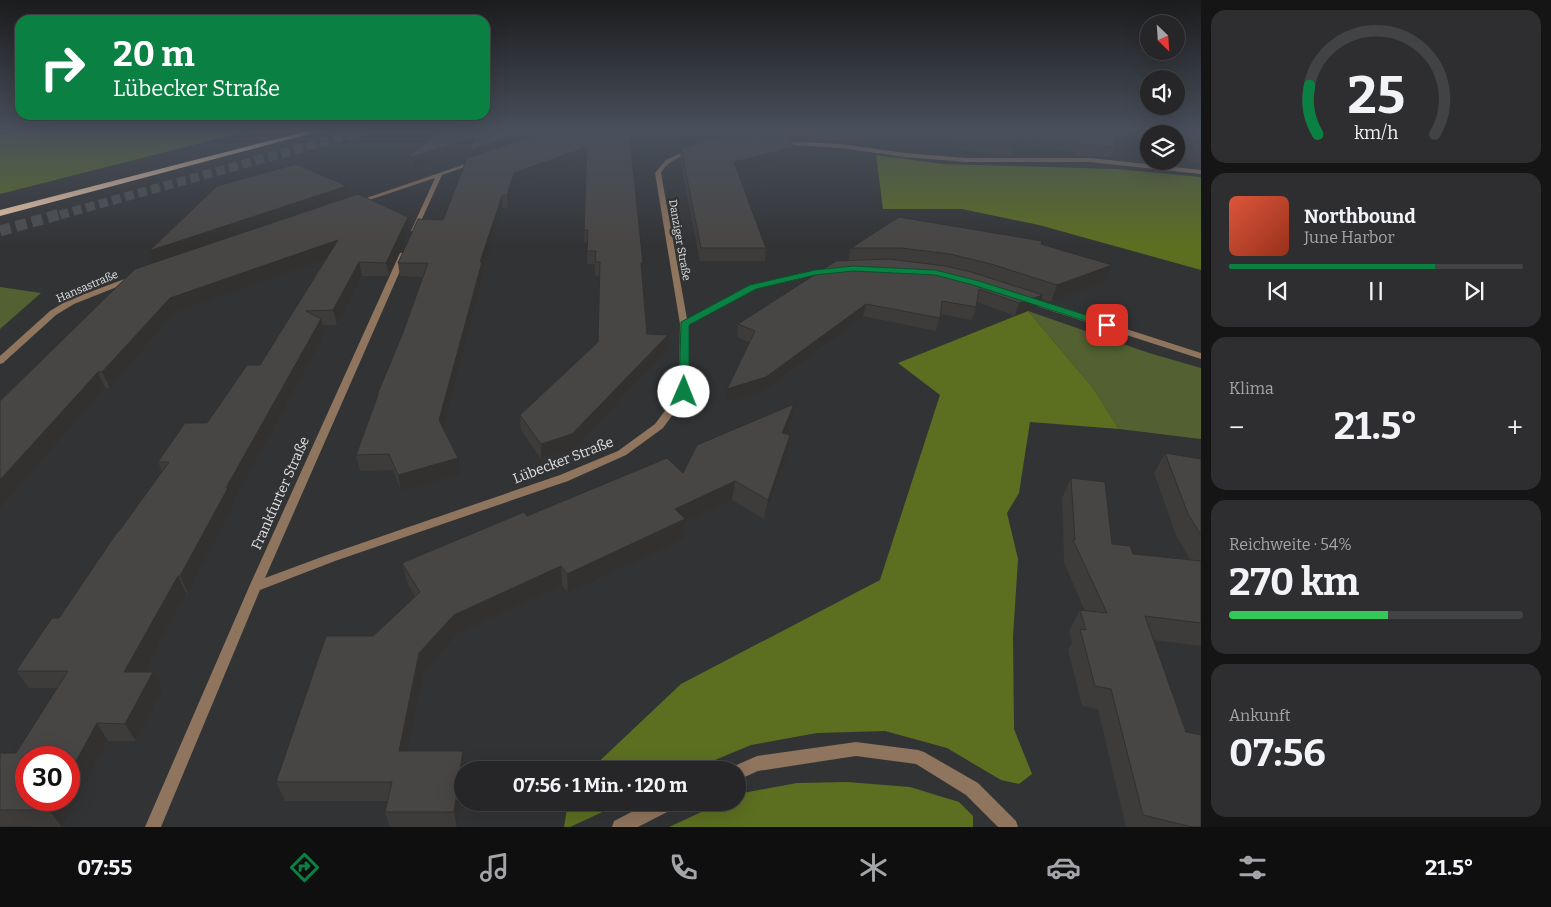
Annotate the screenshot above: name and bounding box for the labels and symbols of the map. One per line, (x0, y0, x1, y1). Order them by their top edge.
north arrow (1140, 15, 1185, 60)
street label: Danziger Straße (666, 198, 693, 282)
street label: Hansastraße (54, 268, 120, 305)
pin (1086, 304, 1128, 346)
position arrow (657, 365, 709, 417)
street label: Lübecker Straße (511, 433, 616, 487)
street label: Frankfurter Straße (248, 434, 313, 553)
speed limit sign: 30 (15, 746, 80, 811)

